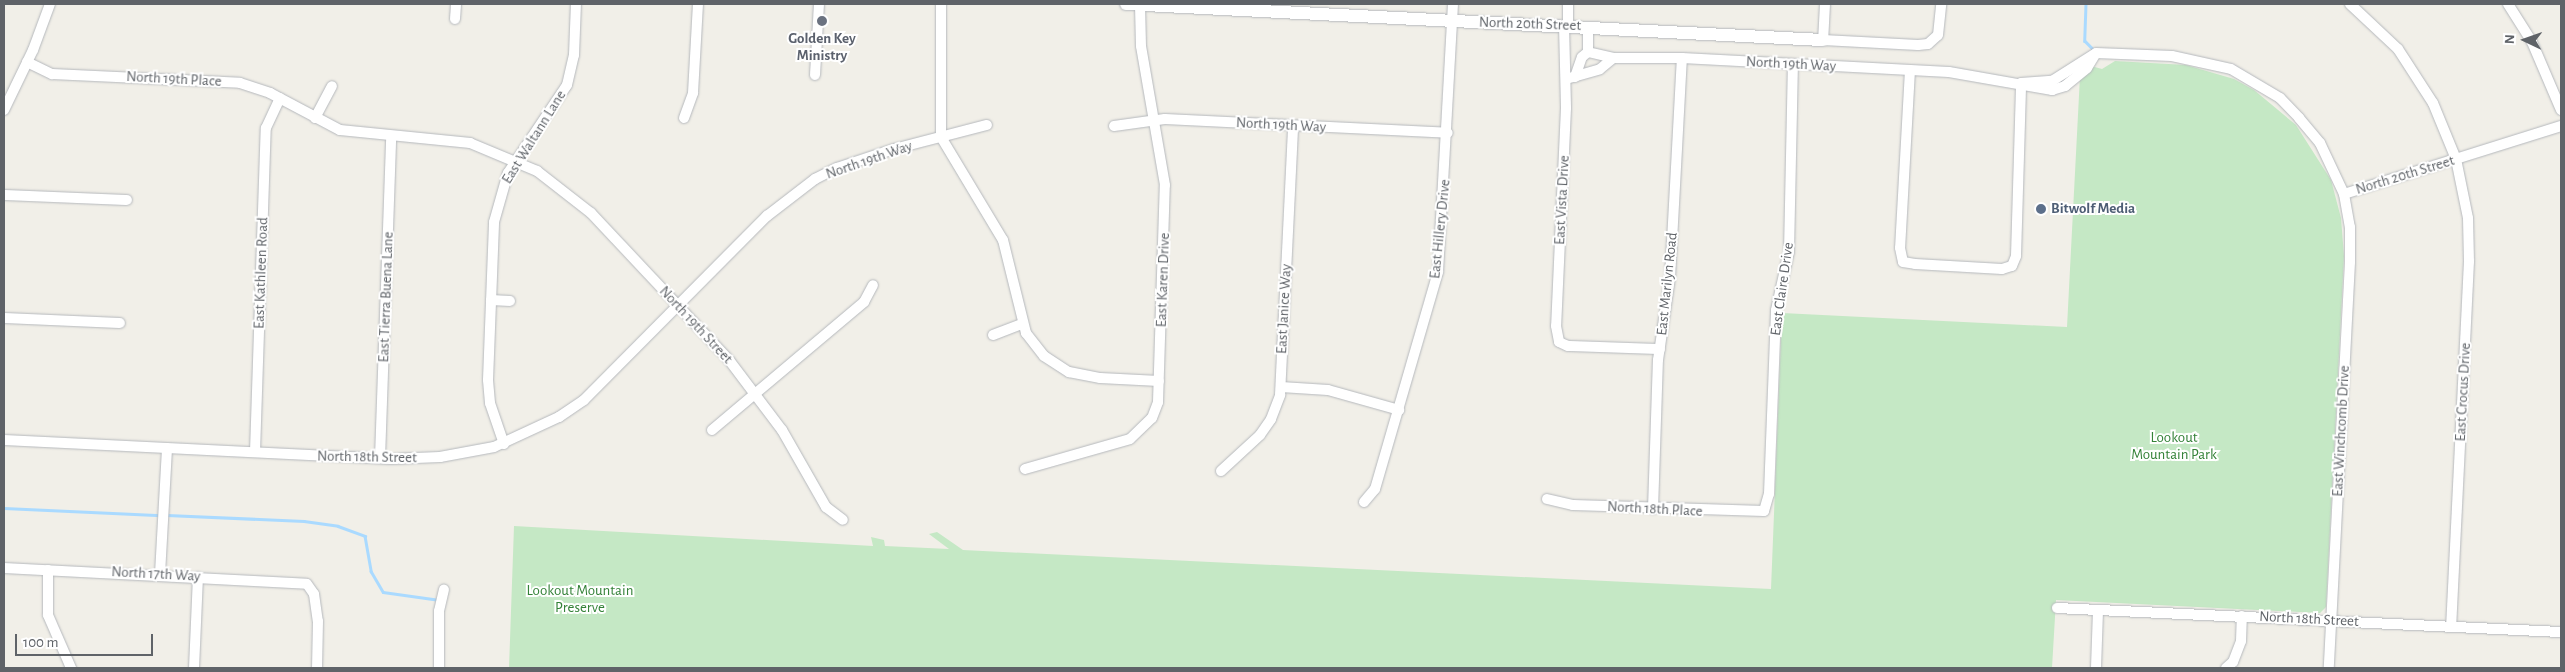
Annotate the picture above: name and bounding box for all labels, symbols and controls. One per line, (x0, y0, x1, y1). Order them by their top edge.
street label: North 20th Street (1479, 13, 1581, 35)
marker: Golden Key Ministry (816, 15, 828, 27)
north arrow (2500, 15, 2550, 65)
place label: Golden Key Ministry (788, 29, 856, 64)
text: N (2503, 34, 2517, 44)
street label: North 19th Way (1746, 53, 1836, 75)
street label: North 19th Place (126, 68, 222, 90)
street label: East Waltann Lane (498, 87, 570, 187)
street label: North 19th Way (1236, 114, 1326, 136)
street label: North 19th Way (823, 137, 915, 183)
street label: North 20th Street (2354, 151, 2456, 199)
street label: East Vista Drive (1551, 155, 1573, 245)
street label: East Hillery Drive (1426, 178, 1454, 280)
place label: Bitwolf Media (2051, 200, 2135, 218)
marker: Bitwolf Media (2035, 203, 2047, 215)
street label: East Kathleen Road (250, 217, 272, 329)
street label: East Tierra Buena Lane (375, 231, 397, 363)
street label: East Marilyn Road (1653, 231, 1681, 337)
street label: East Karen Drive (1152, 232, 1174, 328)
street label: East Claire Drive (1767, 241, 1797, 337)
street label: East Janice Way (1273, 264, 1295, 354)
street label: North 19th Street (655, 282, 737, 368)
street label: East Crocus Drive (2451, 342, 2475, 442)
street label: East Winchcomb Drive (2329, 365, 2353, 497)
park label: Lookout Mountain Park (2131, 428, 2217, 463)
street label: North 18th Street (317, 447, 417, 467)
street label: North 18th Place (1607, 498, 1703, 520)
street label: North 17th Way (111, 563, 201, 585)
park label: Lookout Mountain Preserve (527, 581, 633, 616)
street label: North 18th Street (2259, 607, 2359, 631)
scale bar (18, 624, 155, 656)
text: 100 m (23, 635, 58, 650)

